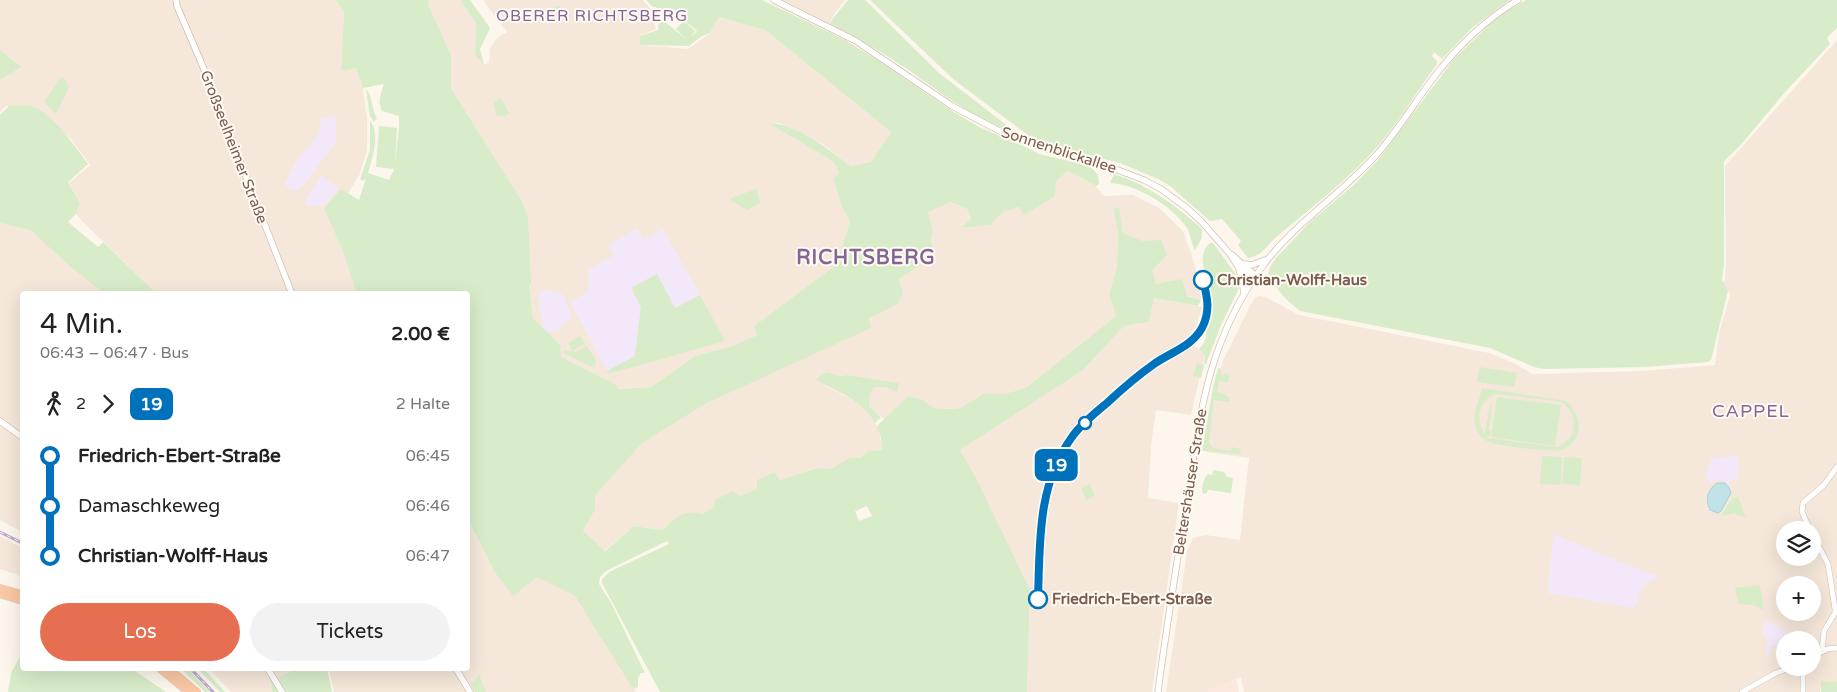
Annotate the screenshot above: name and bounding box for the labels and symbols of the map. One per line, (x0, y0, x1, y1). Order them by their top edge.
district label: OBERER RICHTSBERG (496, 6, 688, 26)
street label: Großseelheimer Straße (196, 68, 272, 226)
street label: Sonnenblickallee (999, 123, 1119, 177)
district label: RICHTSBERG (796, 246, 936, 270)
marker: Christian-Wolff-Haus (1193, 270, 1213, 290)
place label: Christian-Wolff-Haus (1217, 271, 1367, 289)
district label: CAPPEL (1712, 400, 1790, 422)
street label: Beltershäuser Straße (1170, 407, 1210, 557)
unlabelled marker (1078, 416, 1092, 430)
line badge: 19 (1034, 449, 1078, 481)
marker: Friedrich-Ebert-Straße (1028, 589, 1048, 609)
place label: Friedrich-Ebert-Straße (1052, 590, 1213, 608)

